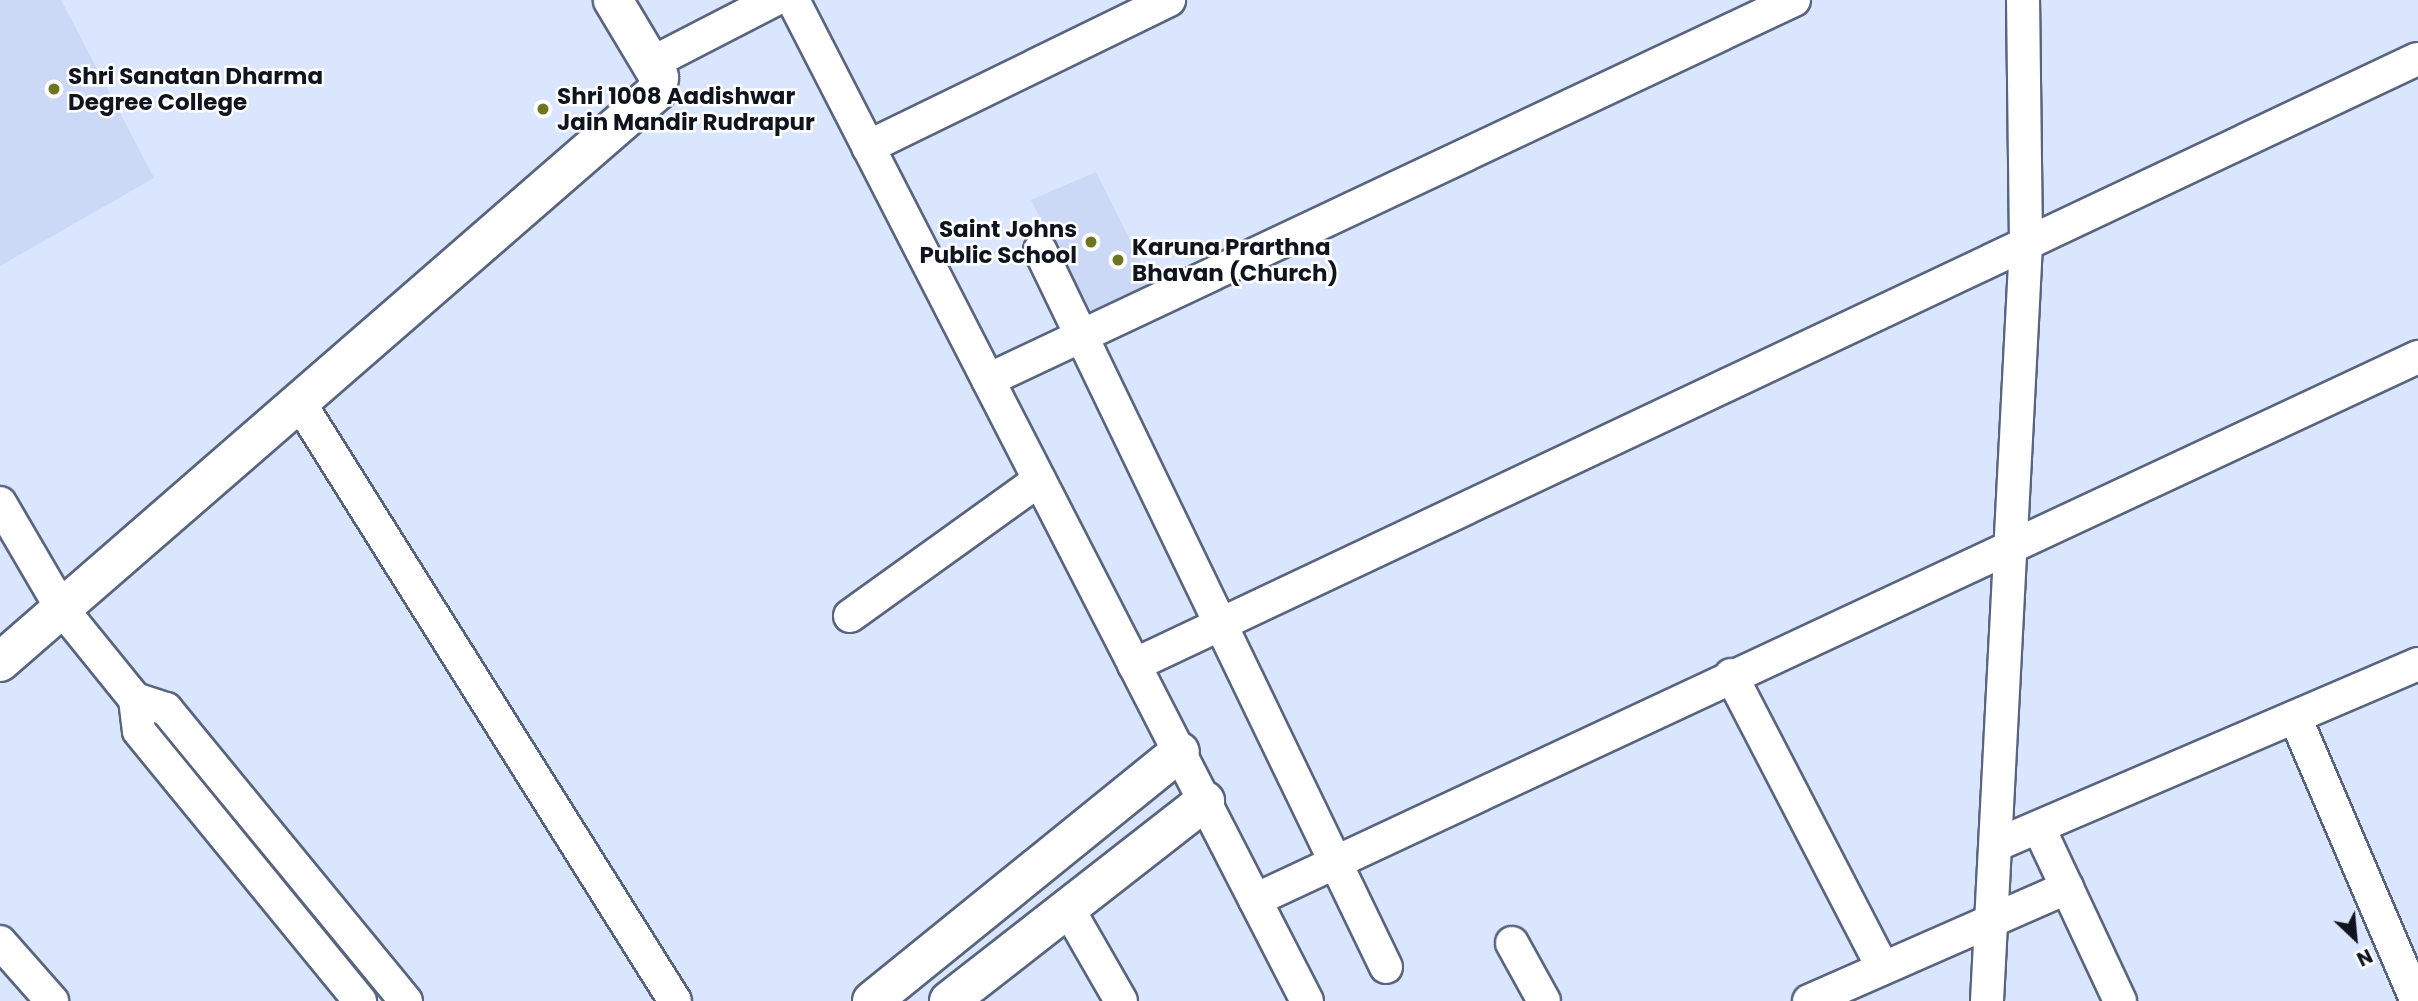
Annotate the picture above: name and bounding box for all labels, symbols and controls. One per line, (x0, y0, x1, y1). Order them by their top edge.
place label: Shri Sanatan Dharma Degree College (68, 62, 323, 116)
marker: Shri Sanatan Dharma Degree College (46, 81, 62, 97)
place label: Shri 1008 Aadishwar Jain Mandir Rudrapur (557, 82, 815, 136)
marker: Shri 1008 Aadishwar Jain Mandir Rudrapur (535, 101, 551, 117)
place label: Saint Johns Public School (920, 215, 1077, 269)
place label: Karuna Prarthna Bhavan (Church) (1132, 233, 1338, 287)
marker: Saint Johns Public School (1083, 234, 1099, 250)
marker: Karuna Prarthna Bhavan (Church) (1110, 252, 1126, 268)
north arrow (2320, 903, 2390, 973)
text: N (2352, 942, 2377, 973)

